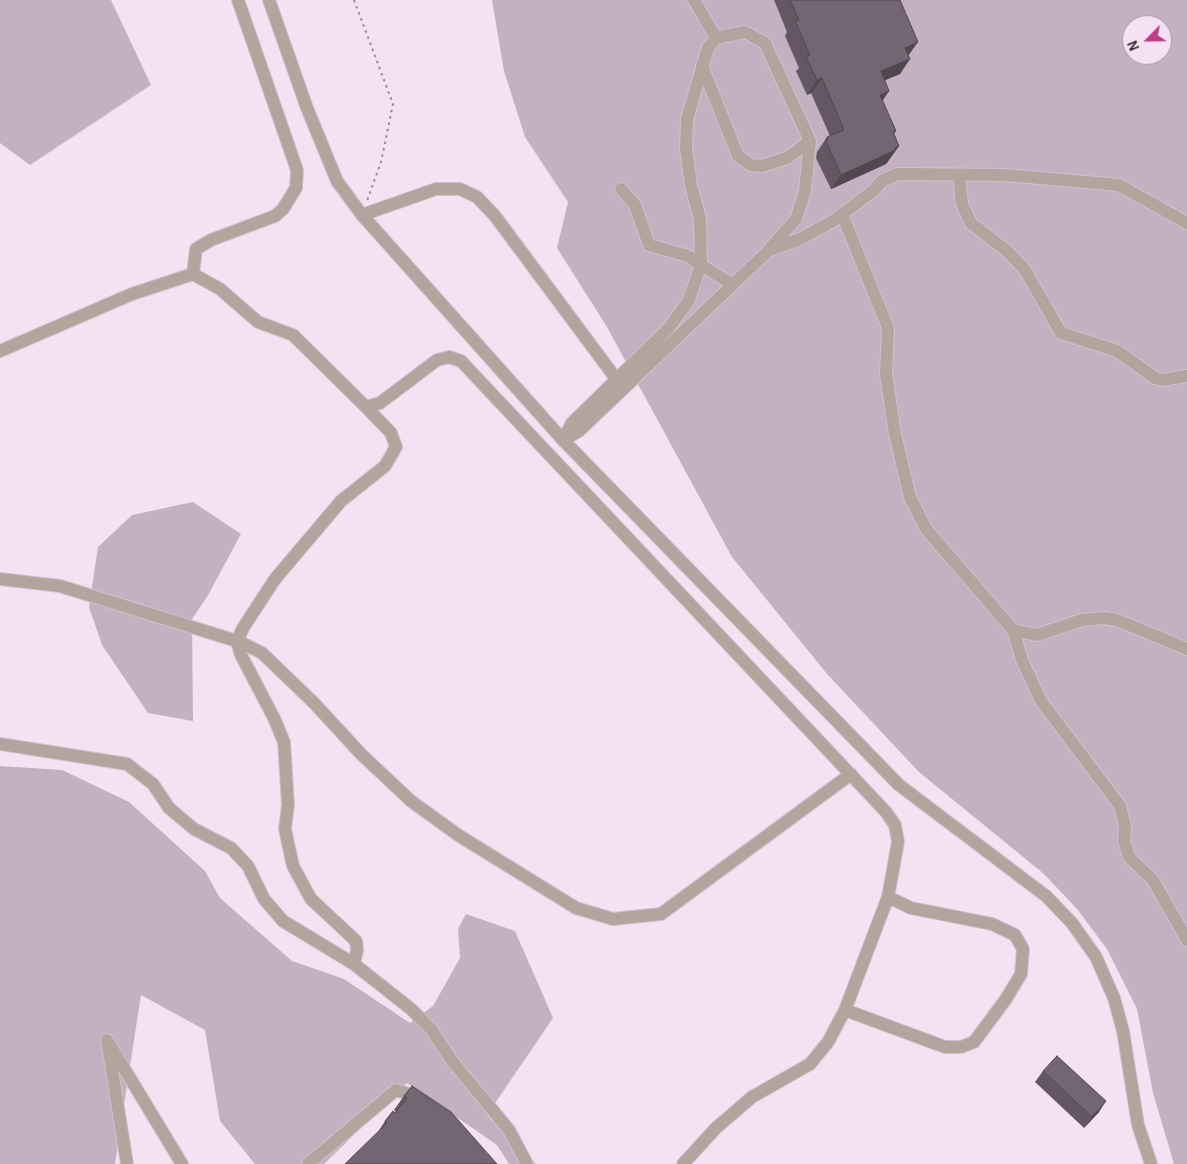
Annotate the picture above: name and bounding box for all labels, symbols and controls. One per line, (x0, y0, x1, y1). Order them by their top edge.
north arrow (1122, 15, 1172, 65)
text: N (1126, 38, 1142, 53)

